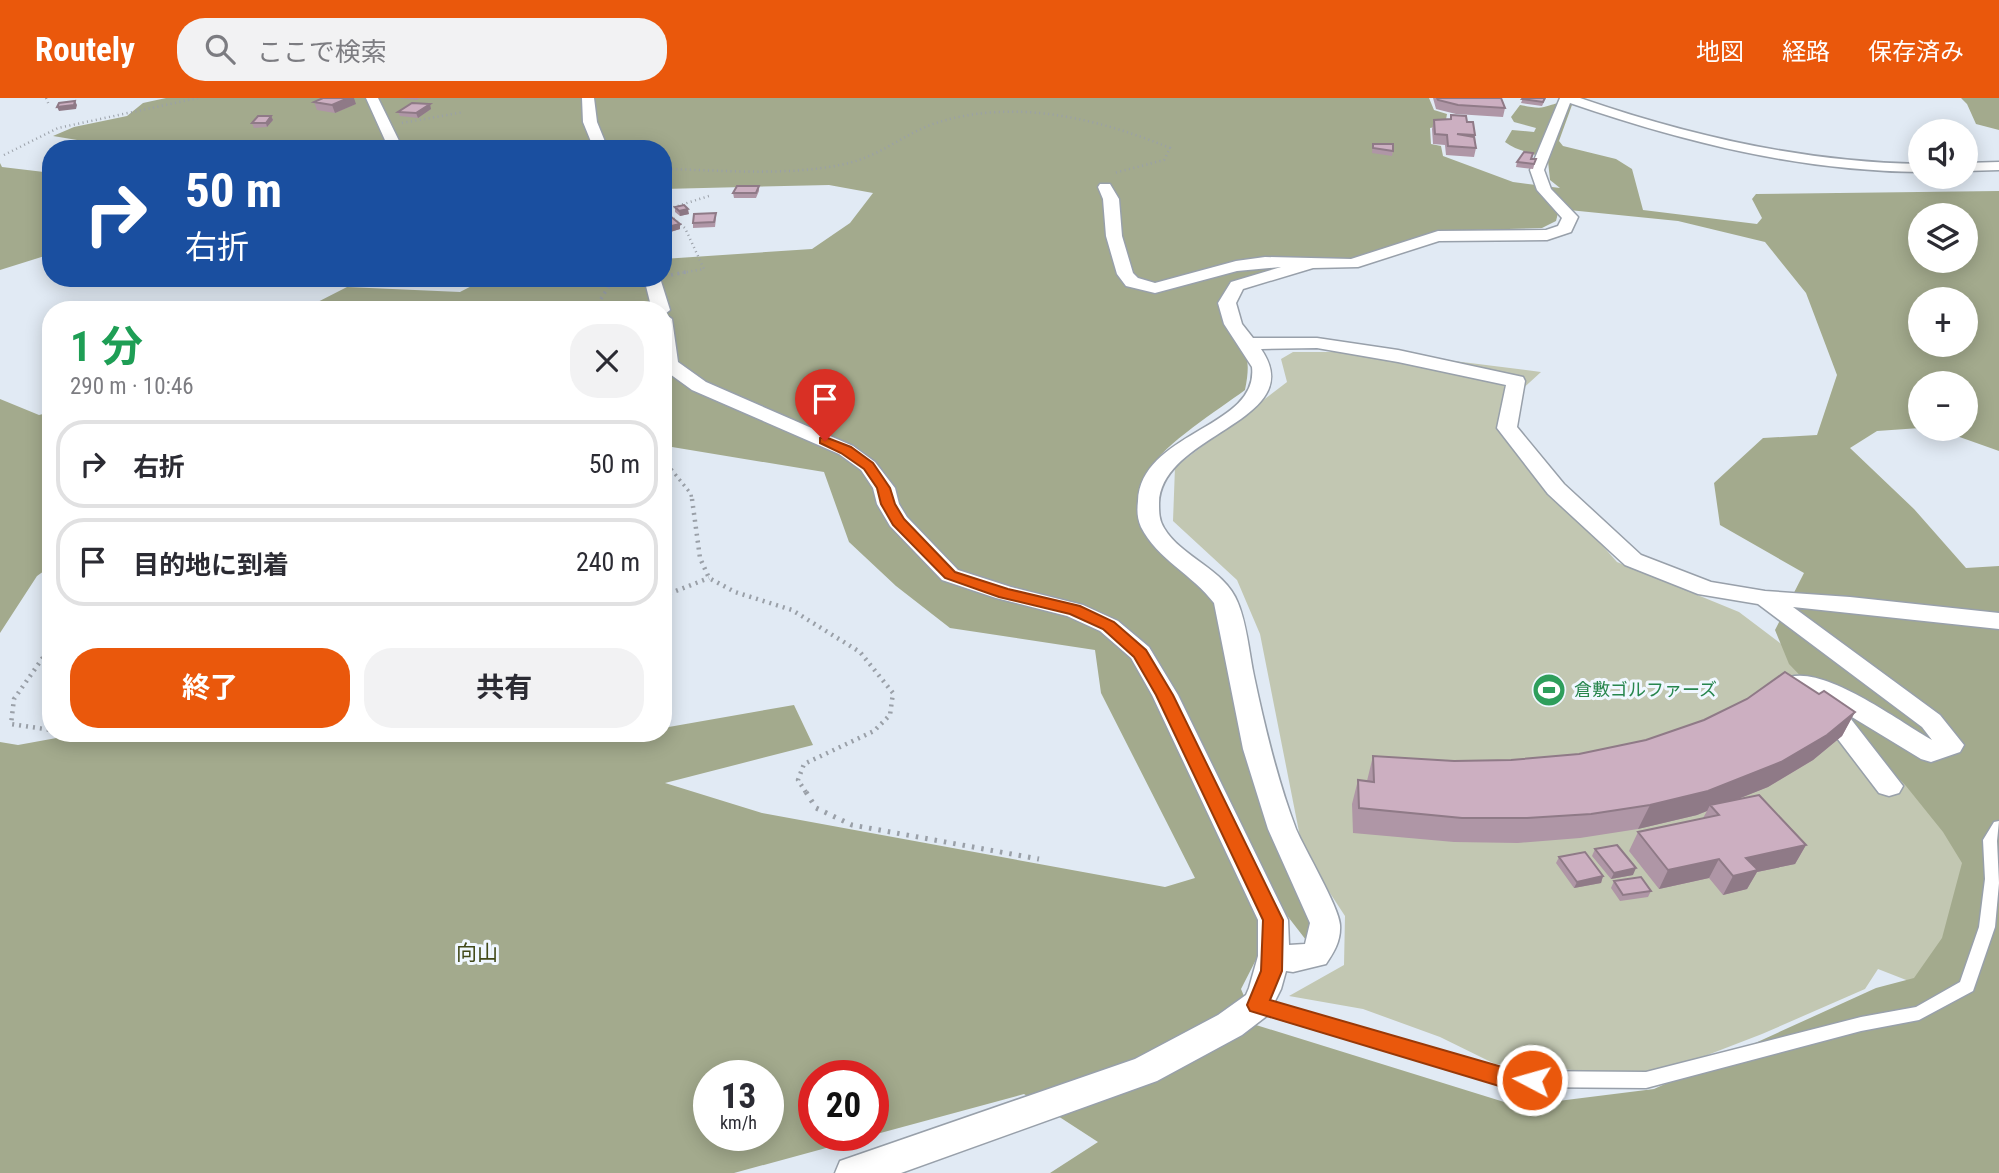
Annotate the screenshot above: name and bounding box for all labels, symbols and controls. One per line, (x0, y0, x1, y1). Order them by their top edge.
search box (177, 18, 667, 81)
text: Routely (35, 30, 135, 69)
icon: search (201, 30, 239, 68)
text: ここで検索 (257, 37, 387, 67)
text: 地図 (1696, 38, 1744, 66)
text: 経路 (1782, 38, 1830, 66)
text: 保存済み (1868, 38, 1964, 66)
map controls (1908, 119, 1978, 441)
button: sound (1908, 119, 1978, 189)
text: 50 m (185, 162, 282, 219)
icon: right (70, 168, 161, 259)
button: layers (1908, 203, 1978, 273)
text: 右折 (185, 228, 249, 266)
button: + (1908, 287, 1978, 357)
text: 1 分 (70, 322, 143, 371)
button: close (570, 324, 644, 398)
pin (795, 369, 855, 441)
button: − (1908, 371, 1978, 441)
text: 290 m · 10:46 (70, 373, 194, 400)
icon: arrive (806, 380, 844, 418)
icon: right (74, 445, 112, 483)
text: 50 m (589, 449, 640, 479)
text: 右折 (133, 452, 185, 482)
icon: arrive (74, 543, 112, 581)
text: 240 m (576, 547, 640, 577)
text: 目的地に到着 (133, 550, 289, 580)
button: 終了 (70, 648, 350, 728)
button: 共有 (364, 648, 644, 728)
sports icon: 倉敷ゴルファーズ (1530, 671, 1568, 709)
place label: 倉敷ゴルファーズ (1574, 679, 1717, 700)
park label: 向山 (456, 941, 498, 965)
position arrow (1495, 1043, 1569, 1117)
speed limit sign: 20 (798, 1060, 889, 1151)
text: 13 (721, 1076, 756, 1117)
text: km/h (720, 1112, 757, 1133)

